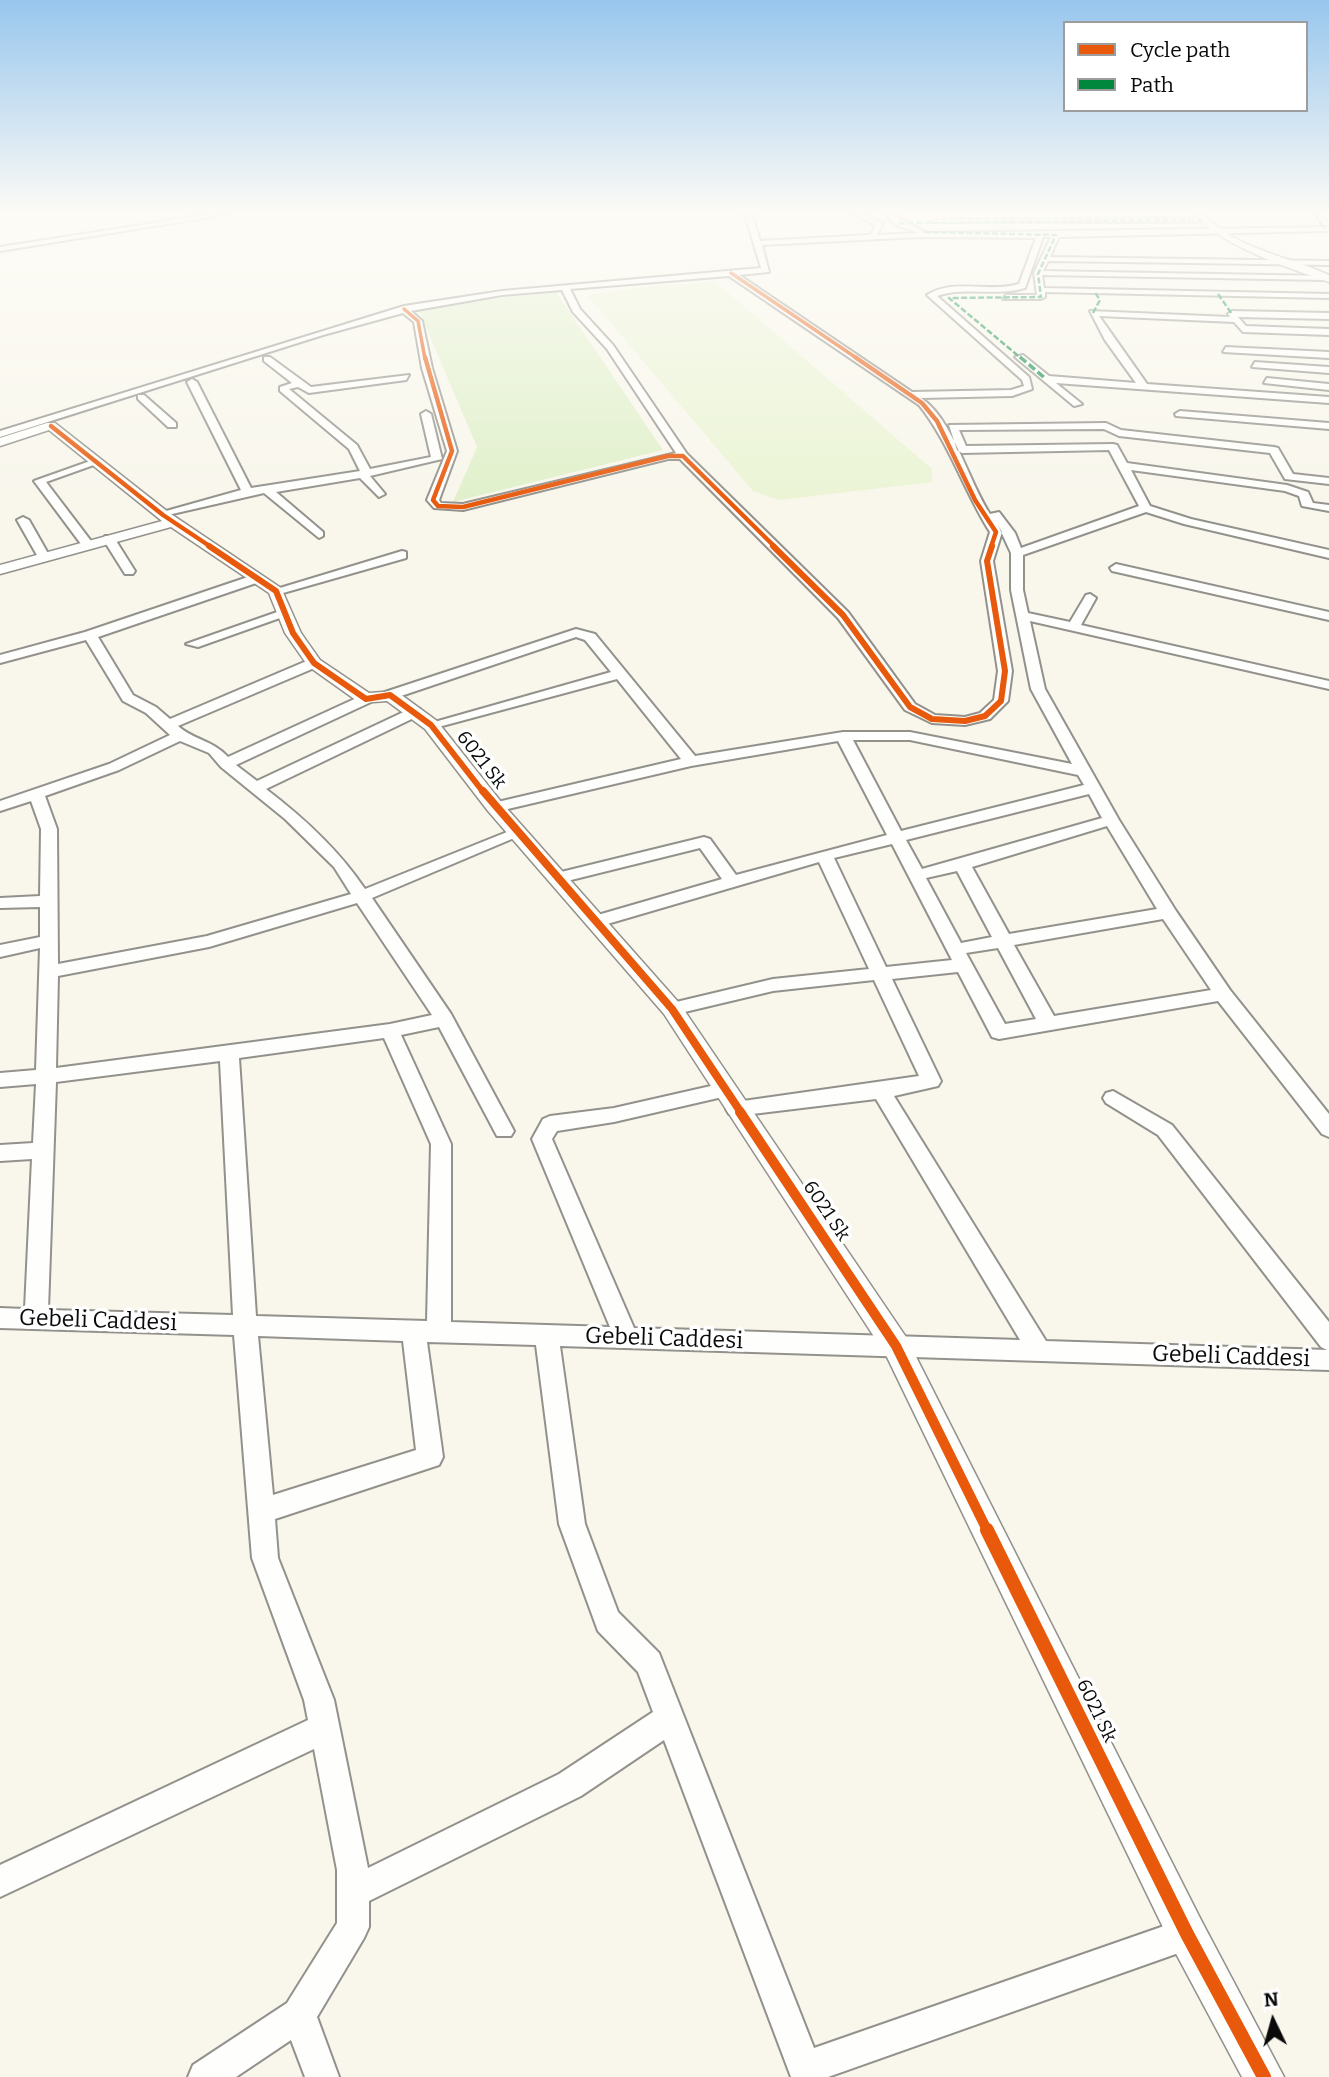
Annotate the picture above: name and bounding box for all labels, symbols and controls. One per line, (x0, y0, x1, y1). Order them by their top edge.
legend (1063, 21, 1308, 112)
text: Cycle path (1130, 37, 1230, 63)
text: Path (1130, 72, 1174, 98)
street label: 6021 Sk (451, 726, 511, 794)
street label: 6021 Sk (798, 1177, 854, 1245)
street label: Gebeli Caddesi (19, 1304, 177, 1338)
street label: Gebeli Caddesi (585, 1322, 743, 1356)
street label: Gebeli Caddesi (1152, 1340, 1310, 1374)
street label: 6021 Sk (1071, 1676, 1121, 1746)
north arrow (1238, 1986, 1308, 2056)
text: N (1263, 1987, 1279, 2012)

